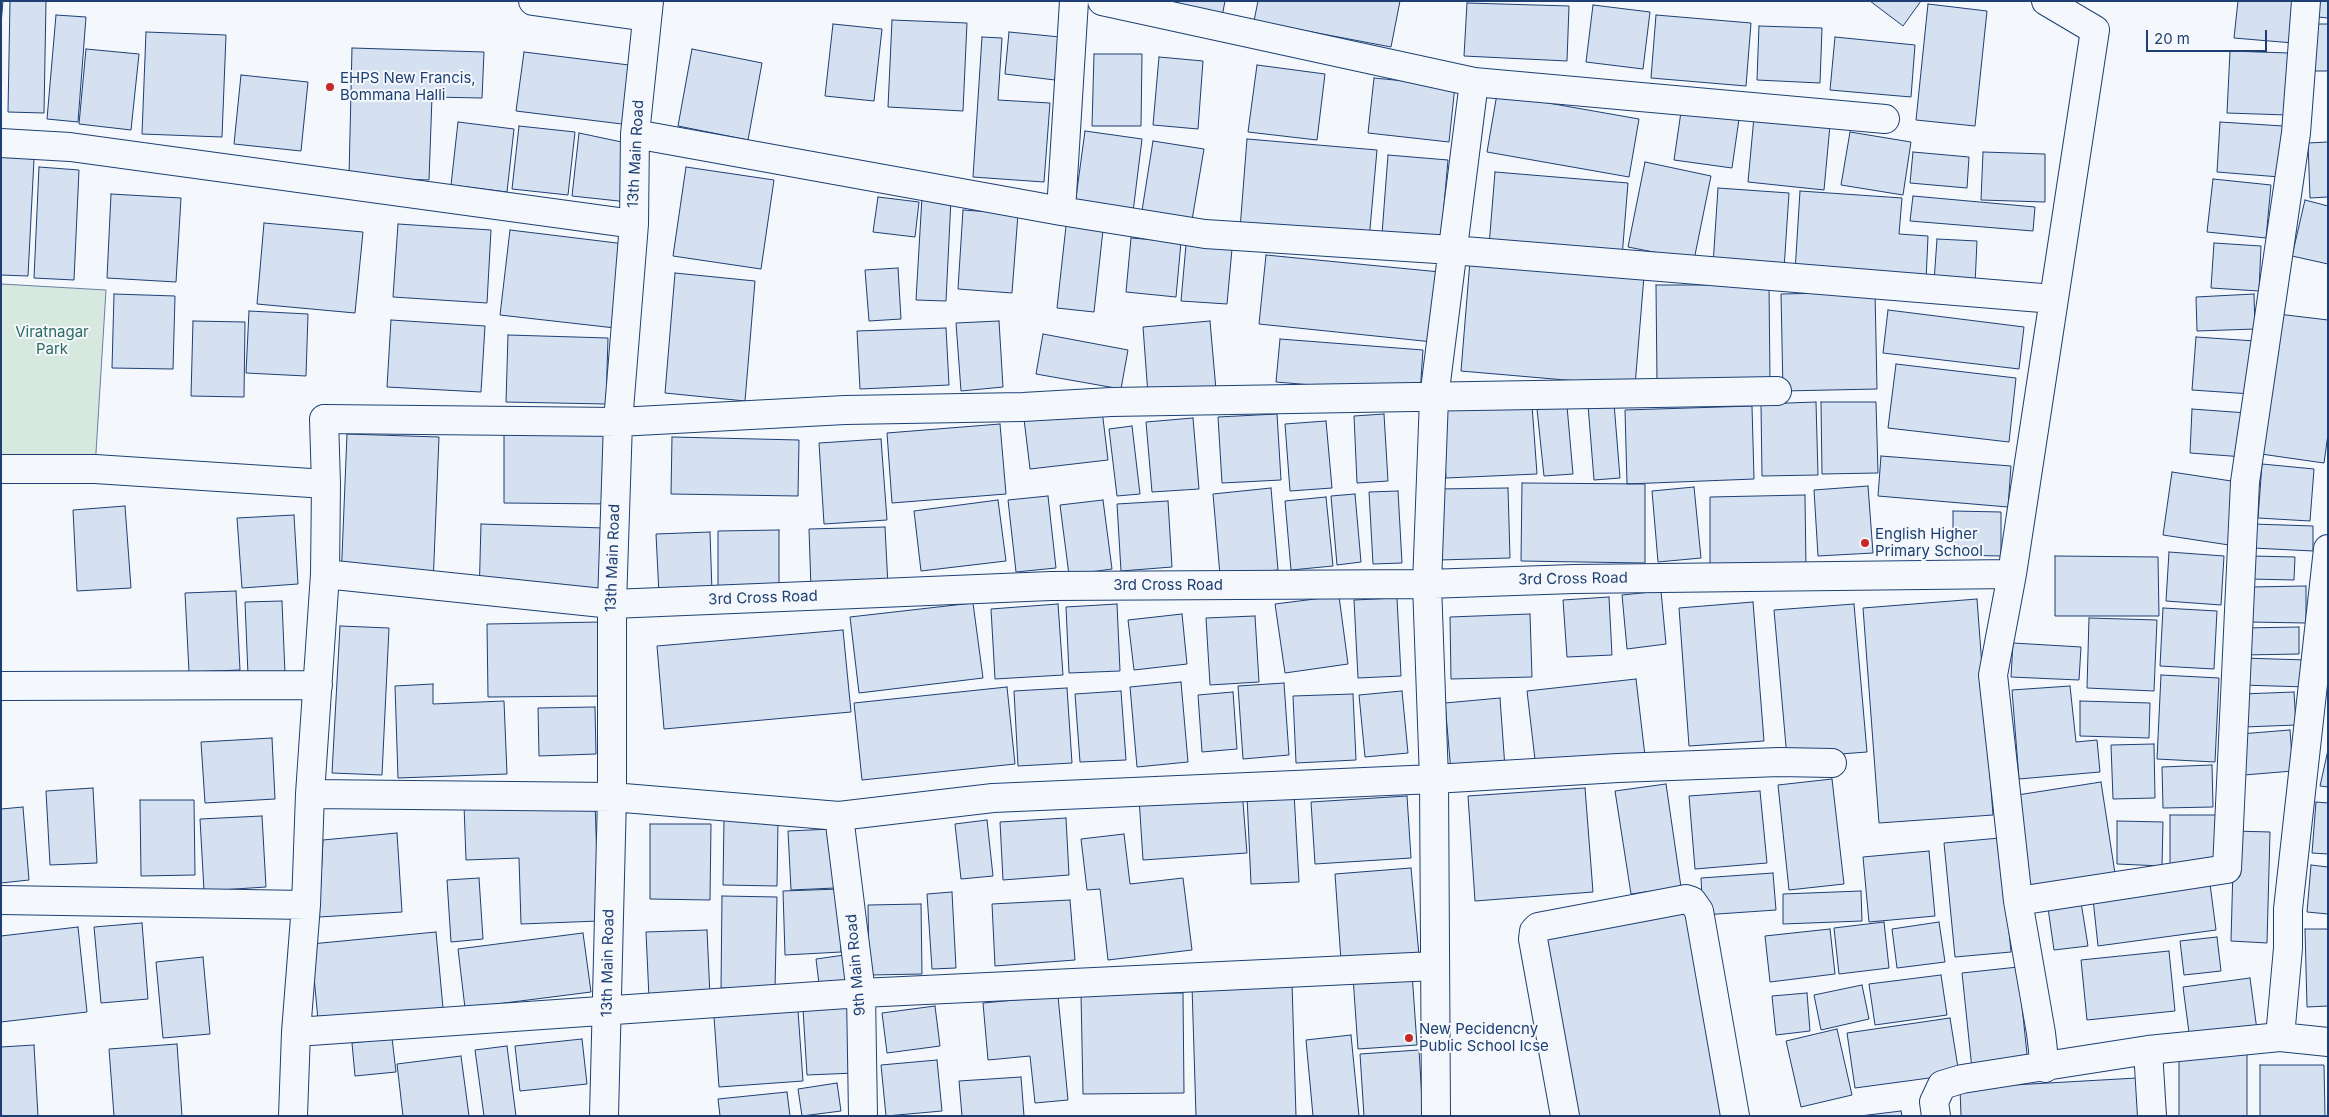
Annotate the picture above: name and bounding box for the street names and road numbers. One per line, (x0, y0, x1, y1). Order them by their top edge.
street label: 13th Main Road (624, 99, 648, 209)
street label: 13th Main Road (602, 504, 624, 612)
street label: 3rd Cross Road (1518, 569, 1628, 589)
street label: 3rd Cross Road (1113, 576, 1223, 594)
street label: 3rd Cross Road (708, 587, 818, 609)
street label: 13th Main Road (598, 909, 618, 1017)
street label: 9th Main Road (843, 913, 869, 1017)

